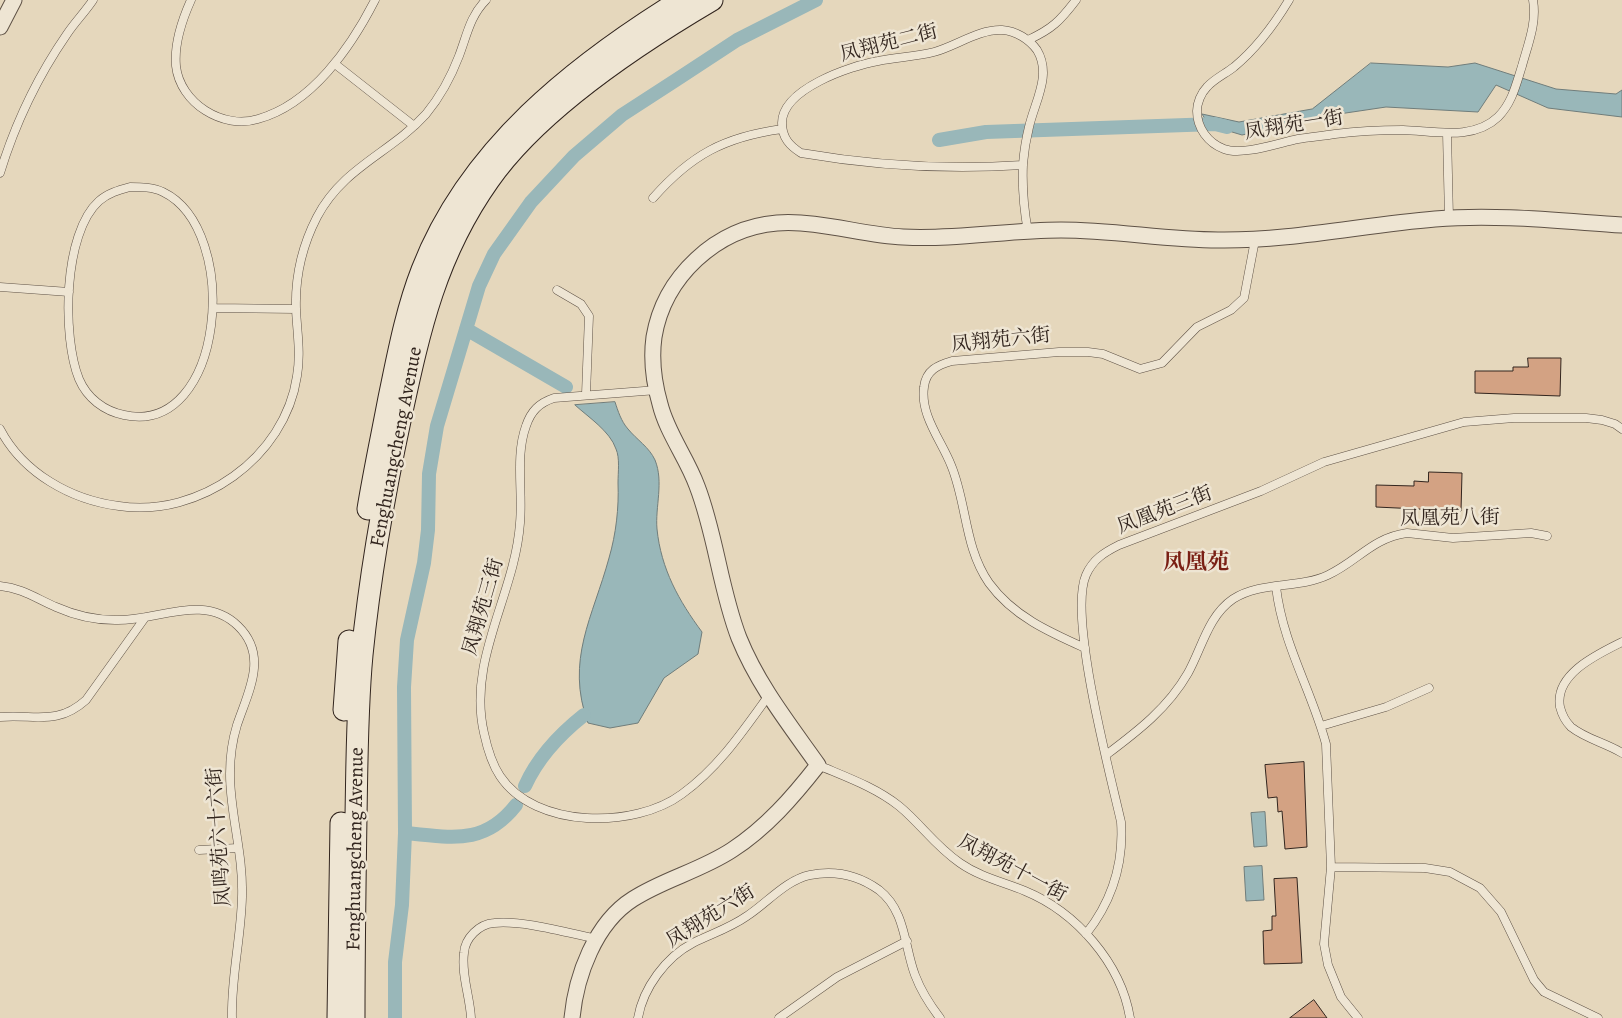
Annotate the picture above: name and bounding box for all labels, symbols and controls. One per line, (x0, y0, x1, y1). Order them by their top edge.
street label: 凤翔苑二街 (838, 20, 940, 68)
street label: 凤翔苑一街 (1243, 106, 1345, 146)
street label: 凤翔苑六街 (950, 324, 1052, 358)
street label: Fenghuangcheng Avenue (366, 345, 428, 549)
street label: 凤凰苑三街 (1114, 482, 1216, 540)
street label: 凤凰苑八街 (1400, 506, 1500, 532)
district label: 凤凰苑 (1163, 551, 1229, 577)
street label: 凤翔苑三街 (459, 556, 509, 658)
street label: Fenghuangcheng Avenue (342, 747, 370, 951)
street label: 凤鸣苑六十六街 (203, 766, 237, 908)
street label: 凤翔苑十一街 (953, 830, 1071, 908)
street label: 凤翔苑六街 (662, 880, 760, 954)

